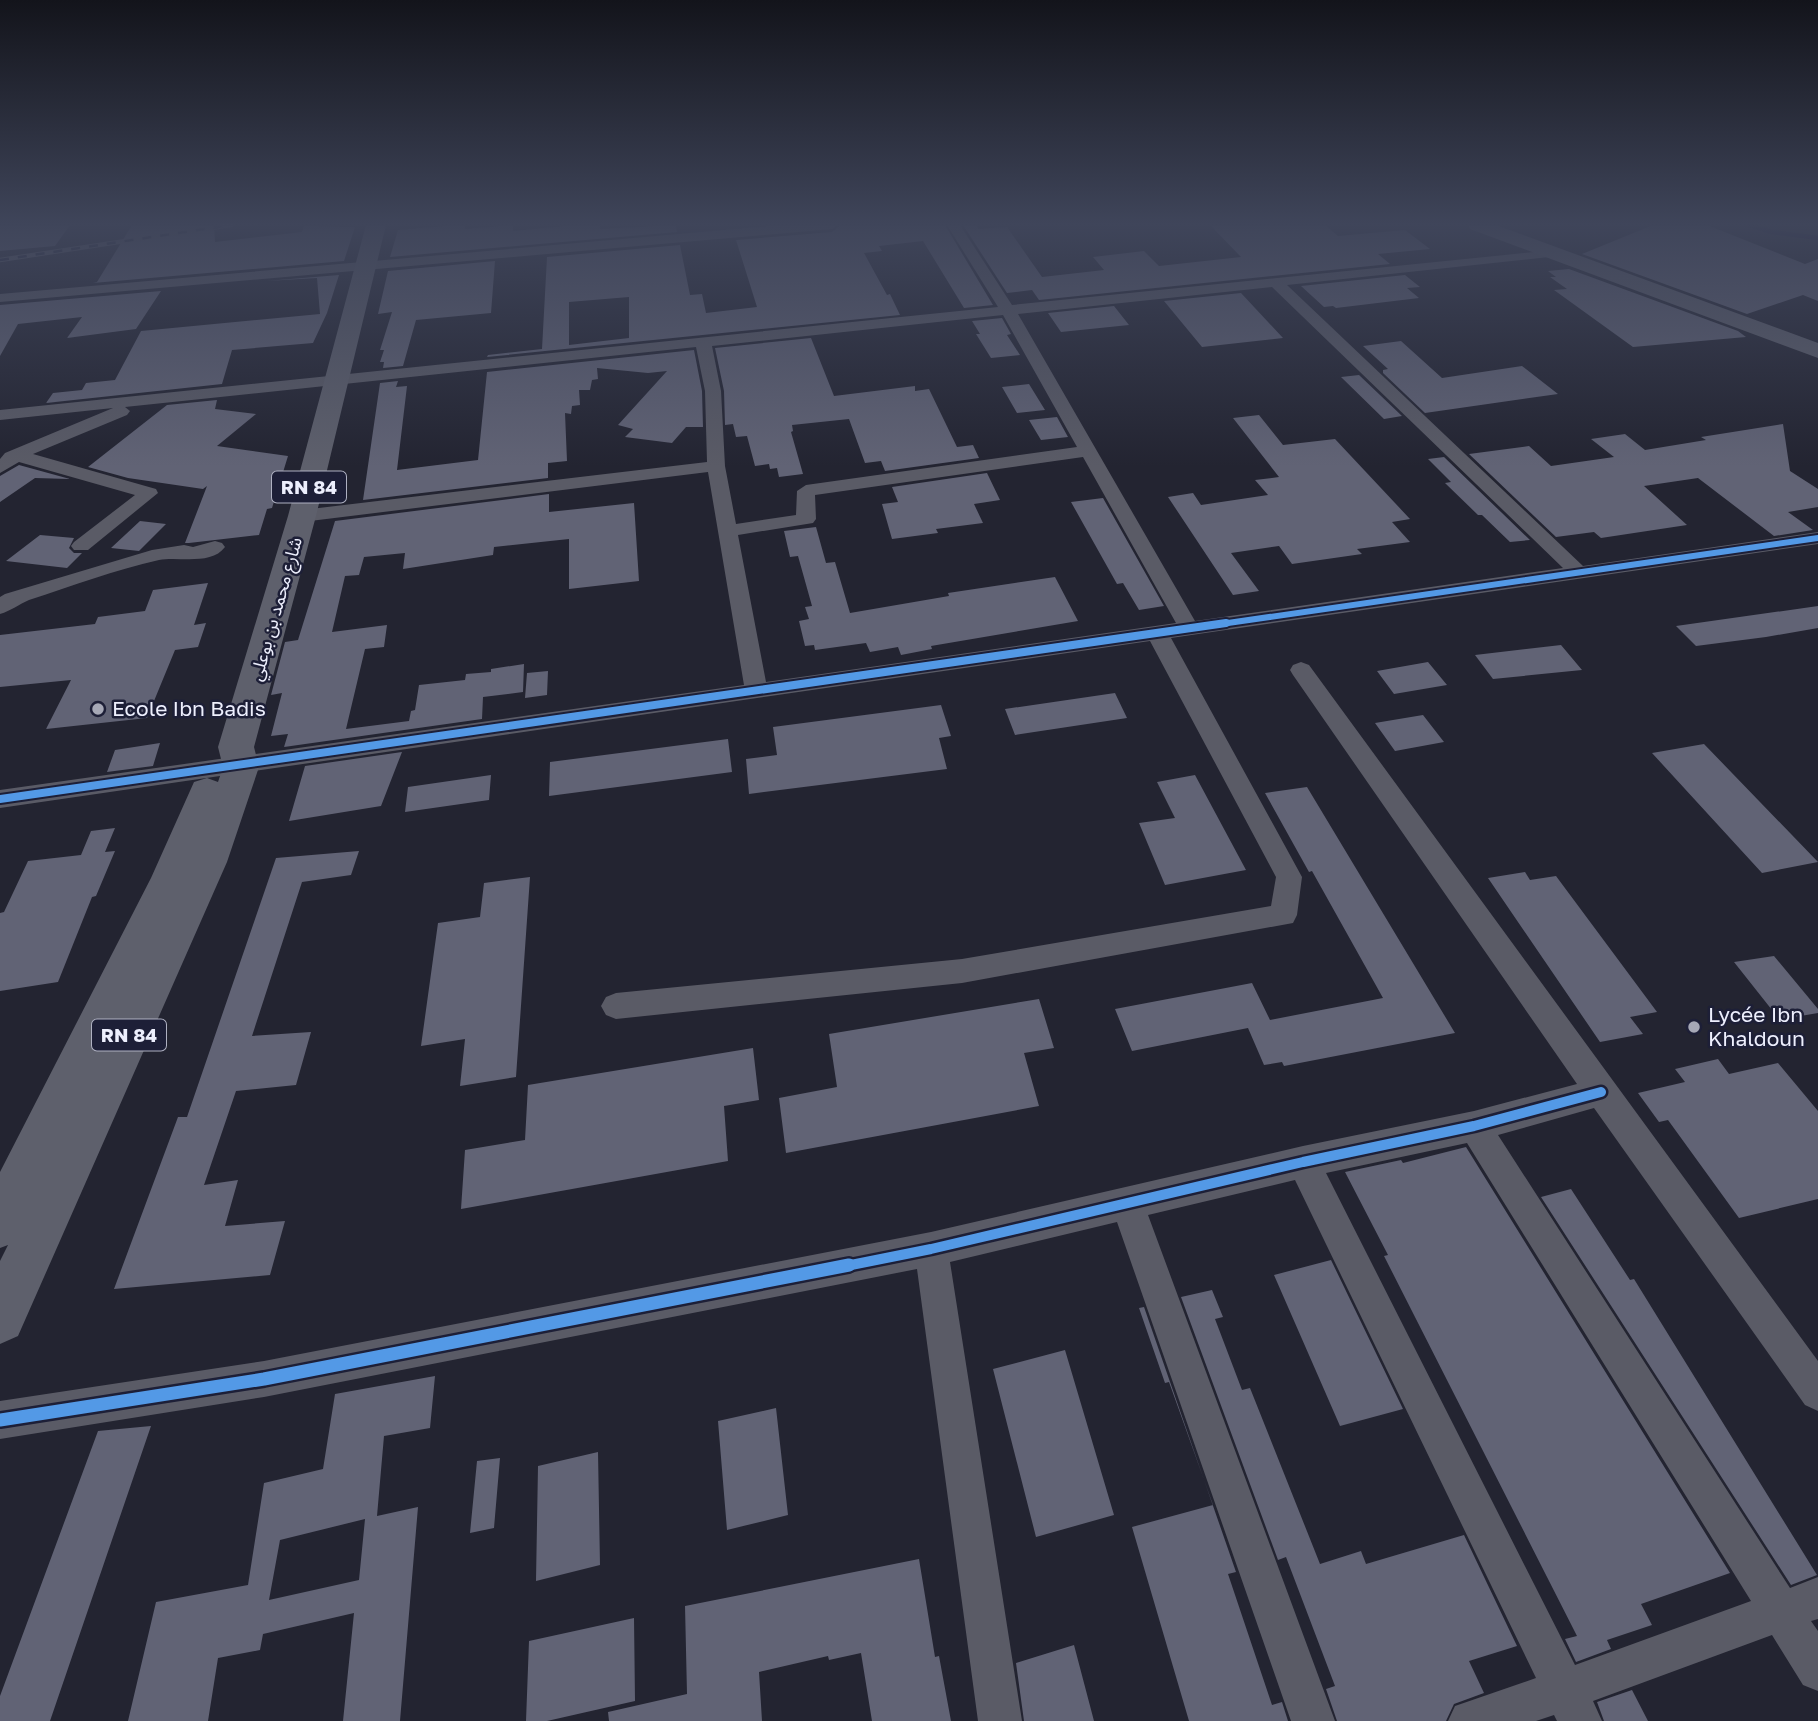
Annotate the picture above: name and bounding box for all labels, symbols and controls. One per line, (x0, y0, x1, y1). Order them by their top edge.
road number: RN 84 (272, 472, 346, 502)
street label: شارع محمد بن بوعلي (244, 534, 310, 684)
place label: Ecole Ibn Badis (112, 695, 266, 721)
marker: Ecole Ibn Badis (90, 701, 106, 717)
place label: Lycée Ibn Khaldoun (1708, 1001, 1805, 1051)
marker: Lycée Ibn Khaldoun (1686, 1019, 1702, 1035)
road number: RN 84 (92, 1020, 166, 1050)

